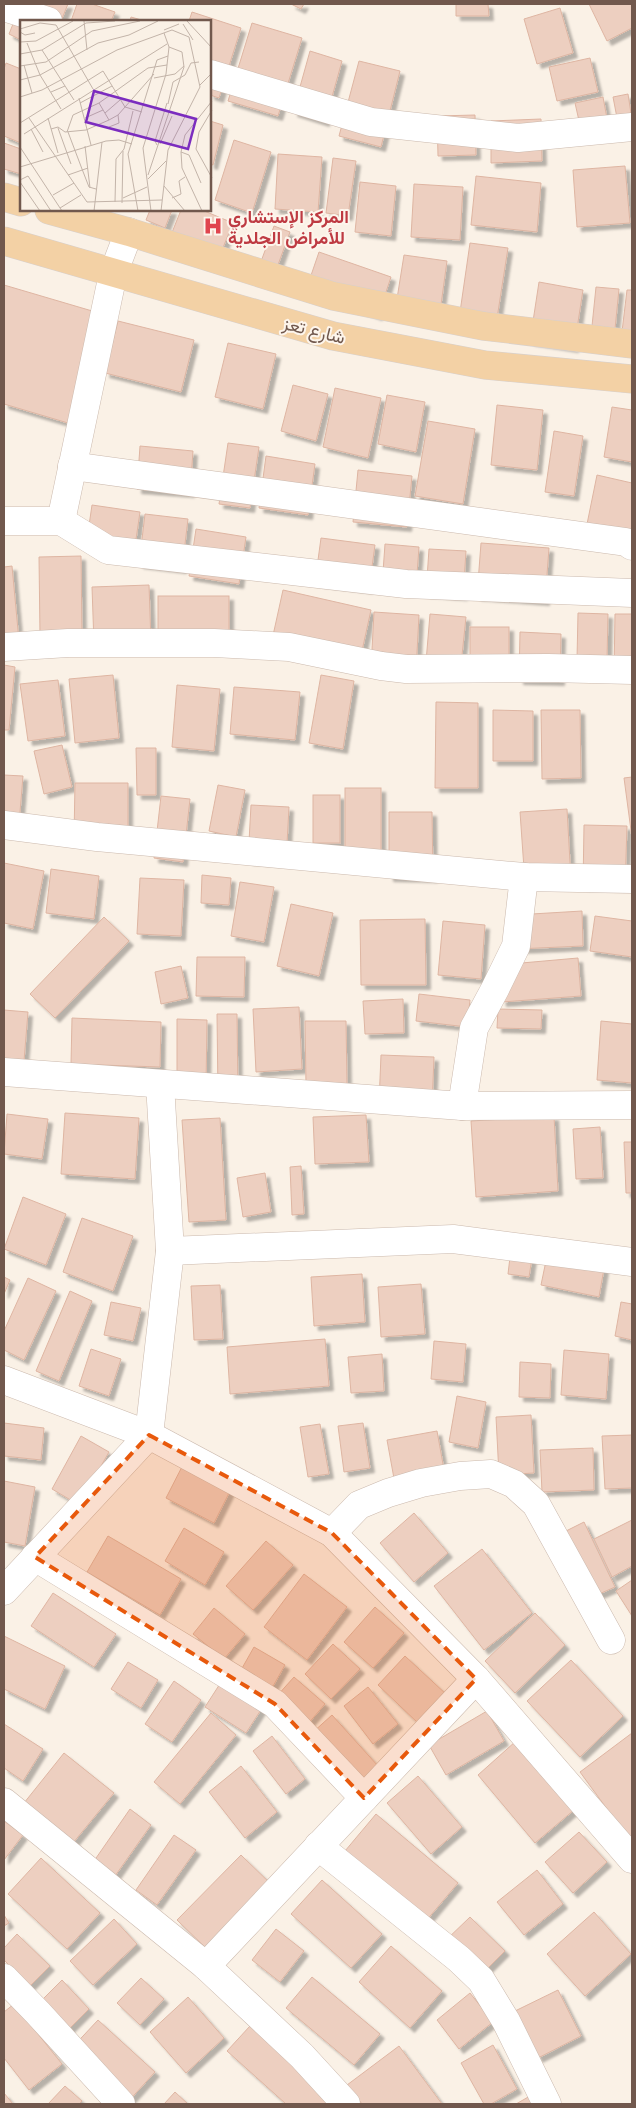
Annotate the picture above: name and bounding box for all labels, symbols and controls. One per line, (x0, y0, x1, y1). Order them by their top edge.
inset map (20, 20, 211, 211)
place label: المركز الإستشاري للأمراض الجلدية (228, 206, 349, 249)
hospital icon: المركز الإستشاري للأمراض الجلدية (202, 215, 224, 237)
street label: شارع تعز (279, 312, 347, 350)

